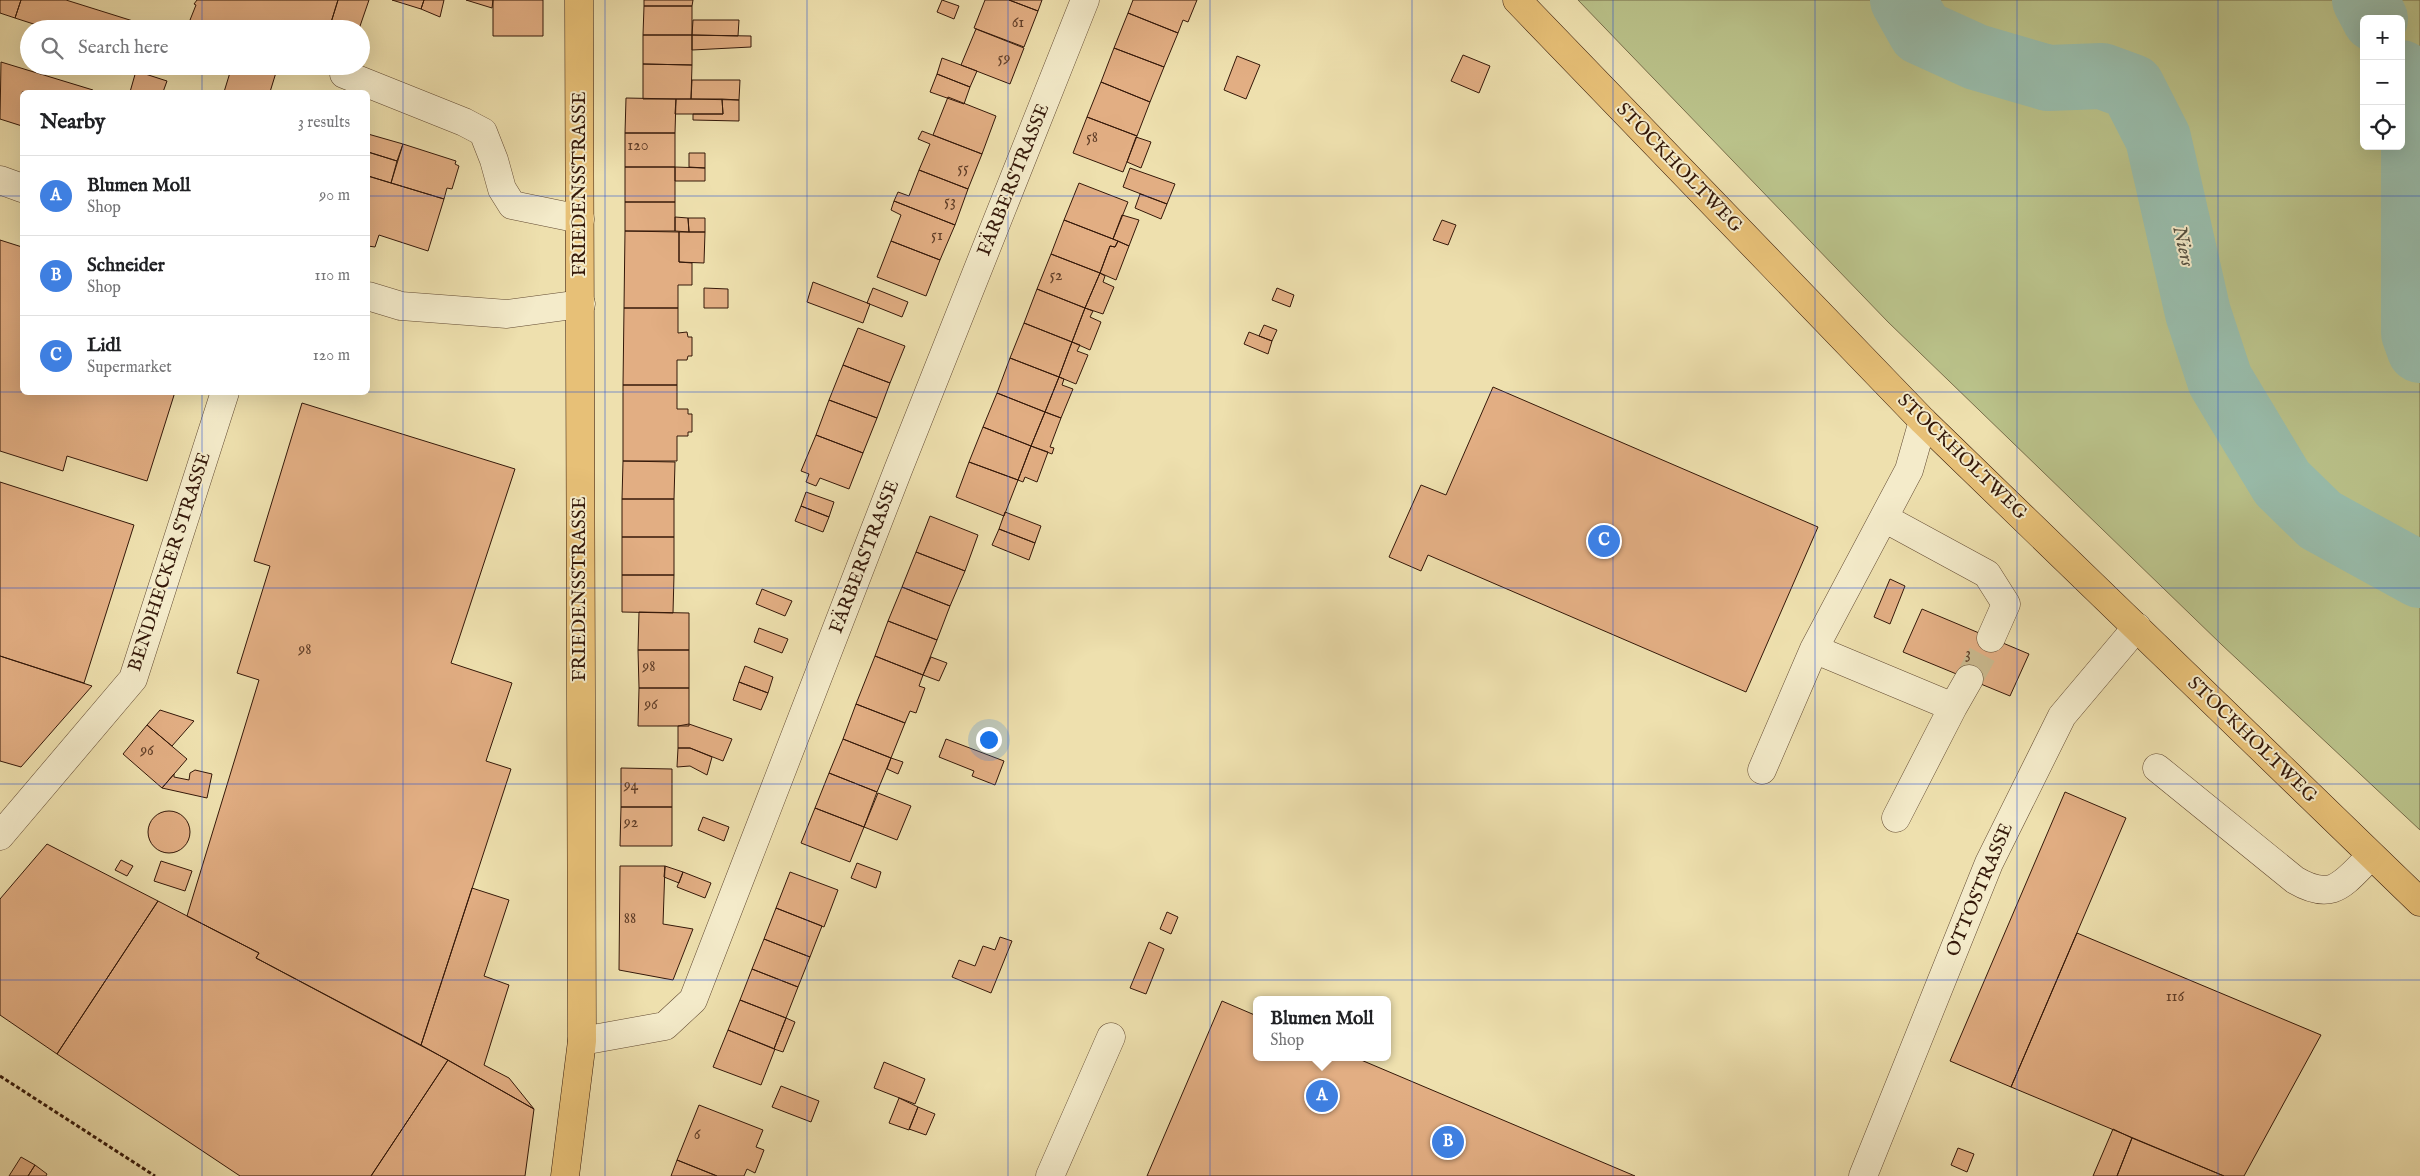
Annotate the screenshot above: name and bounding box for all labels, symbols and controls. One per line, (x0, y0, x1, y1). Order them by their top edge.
house number: 61 (1012, 13, 1024, 33)
map controls (2360, 15, 2405, 150)
button: + (2360, 15, 2405, 60)
search box (20, 20, 370, 75)
icon: search (38, 34, 66, 62)
text: Search here (78, 36, 169, 60)
house number: 59 (998, 49, 1010, 69)
button: − (2360, 60, 2405, 105)
street label: FRIEDENSSTRASSE (568, 91, 592, 277)
street label: STOCKHOLTWEG (1611, 98, 1747, 238)
street label: FÄRBERSTRASSE (972, 100, 1056, 260)
button: locate (2360, 105, 2405, 150)
text: Nearby (40, 109, 105, 136)
text: 3 results (298, 113, 350, 133)
house number: 58 (1086, 128, 1098, 148)
house number: 120 (627, 136, 649, 156)
house number: 55 (957, 159, 969, 179)
text: Blumen Moll (87, 174, 190, 198)
text: A (51, 186, 61, 206)
text: 90 m (319, 186, 350, 206)
house number: 53 (944, 192, 956, 212)
text: Shop (87, 198, 121, 218)
water label: Niers (2166, 223, 2200, 269)
house number: 51 (931, 226, 943, 246)
text: Schneider (87, 254, 165, 278)
text: B (51, 266, 61, 286)
text: 110 m (314, 266, 350, 286)
house number: 52 (1049, 266, 1063, 286)
text: Shop (87, 278, 121, 298)
text: Lidl (87, 334, 121, 358)
text: C (50, 346, 62, 366)
text: 120 m (313, 346, 350, 366)
text: Supermarket (87, 358, 172, 378)
street label: STOCKHOLTWEG (1892, 389, 2032, 525)
street label: BENDHECKER STRASSE (123, 449, 217, 675)
street label: FÄRBERSTRASSE (825, 477, 905, 637)
street label: FRIEDENSSTRASSE (568, 496, 592, 682)
pin: C (1588, 522, 1620, 560)
house number: 98 (297, 640, 312, 660)
house number: 3 (1965, 644, 1971, 664)
house number: 98 (641, 657, 656, 677)
street label: STOCKHOLTWEG (2182, 672, 2322, 808)
house number: 96 (643, 695, 658, 715)
your location (976, 727, 1002, 753)
house number: 96 (139, 741, 154, 761)
house number: 94 (623, 776, 639, 796)
house number: 92 (623, 813, 638, 833)
street label: OTTOSTRASSE (1941, 820, 2019, 960)
house number: 88 (624, 909, 636, 929)
house number: 116 (2166, 987, 2185, 1007)
popup (1253, 996, 1391, 1061)
text: Blumen Moll (1270, 1007, 1374, 1031)
text: Shop (1270, 1031, 1304, 1051)
pin: A (1306, 1077, 1338, 1115)
pin: B (1432, 1123, 1464, 1161)
house number: 6 (694, 1125, 701, 1145)

